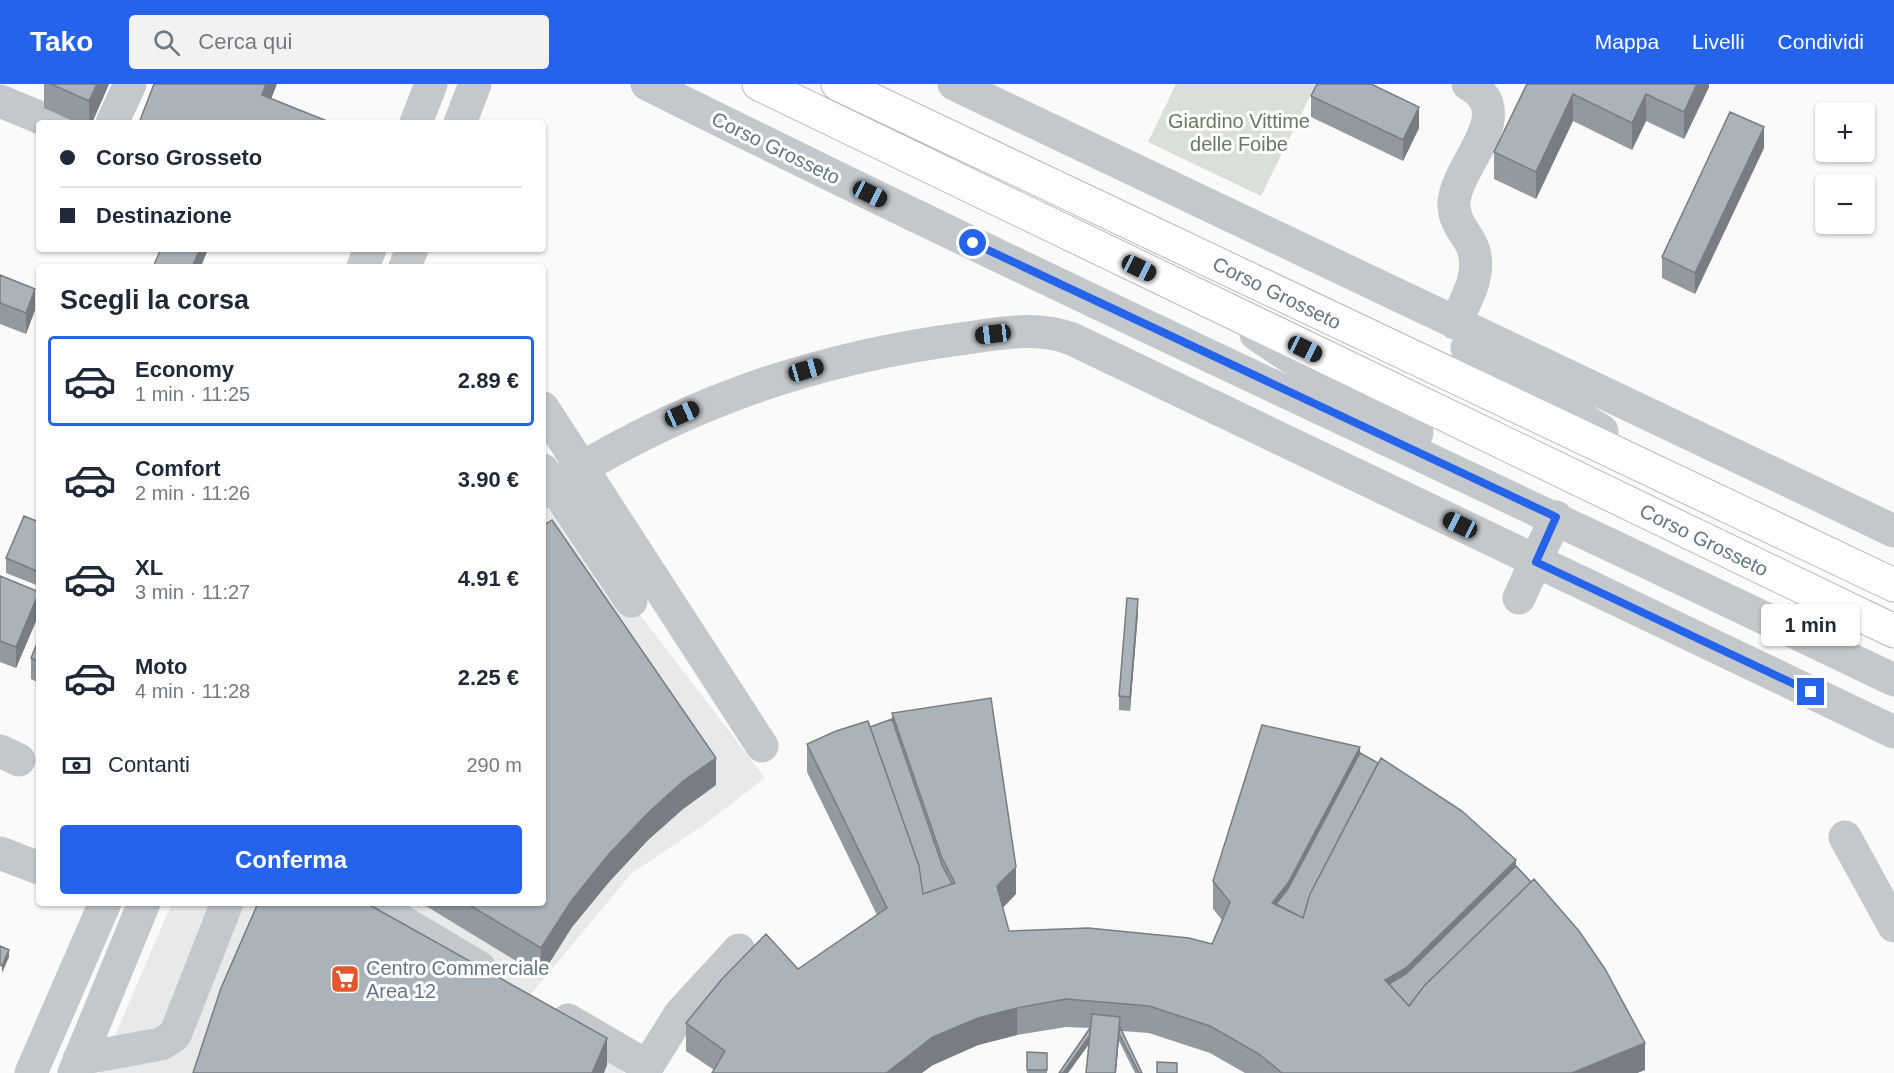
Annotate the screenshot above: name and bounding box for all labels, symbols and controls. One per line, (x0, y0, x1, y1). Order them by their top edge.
search box (129, 15, 549, 69)
text: Tako (30, 26, 93, 57)
icon: search (150, 26, 183, 59)
text: Cerca qui (198, 29, 292, 54)
text: Mappa (1595, 30, 1659, 53)
text: Livelli (1692, 30, 1745, 53)
text: Condividi (1778, 30, 1864, 53)
map controls (1815, 102, 1875, 234)
button: + (1815, 102, 1875, 162)
street label: Corso Grosseto (708, 107, 844, 189)
park label: Giardino Vittime delle Foibe (1168, 110, 1310, 155)
text: Corso Grosseto (96, 145, 262, 170)
button: − (1815, 174, 1875, 234)
car (850, 178, 890, 210)
text: Destinazione (96, 203, 232, 228)
route start (959, 229, 986, 256)
car (1119, 252, 1159, 284)
street label: Corso Grosseto (1209, 252, 1345, 334)
text: Scegli la corsa (60, 285, 249, 315)
car (974, 323, 1012, 345)
car (1285, 333, 1325, 365)
icon: car (63, 354, 117, 408)
car (786, 356, 826, 384)
text: Economy (135, 357, 234, 382)
text: 2.89 € (458, 368, 519, 393)
text: 1 min · 11:25 (135, 383, 250, 405)
car (662, 398, 702, 430)
icon: car (63, 453, 117, 507)
text: Comfort (135, 456, 221, 481)
text: 3.90 € (458, 467, 519, 492)
text: 2 min · 11:26 (135, 482, 250, 504)
street label: Corso Grosseto (1636, 499, 1772, 581)
car (1440, 509, 1480, 541)
icon: car (63, 552, 117, 606)
text: XL (135, 555, 163, 580)
text: 4.91 € (458, 566, 519, 591)
text: 3 min · 11:27 (135, 581, 250, 603)
callout: 1 min (1762, 605, 1860, 647)
text: 1 min (1784, 614, 1837, 636)
icon: car (63, 651, 117, 705)
text: Moto (135, 654, 188, 679)
text: 2.25 € (458, 665, 519, 690)
route end (1797, 678, 1824, 705)
text: 4 min · 11:28 (135, 680, 250, 702)
icon: cash (60, 749, 93, 782)
text: Contanti (108, 752, 190, 777)
text: 290 m (466, 754, 522, 776)
button: Conferma (60, 825, 522, 894)
place label: Centro Commerciale Area 12 (366, 957, 549, 1002)
supermarket icon: Centro Commerciale Area 12 (329, 963, 361, 995)

